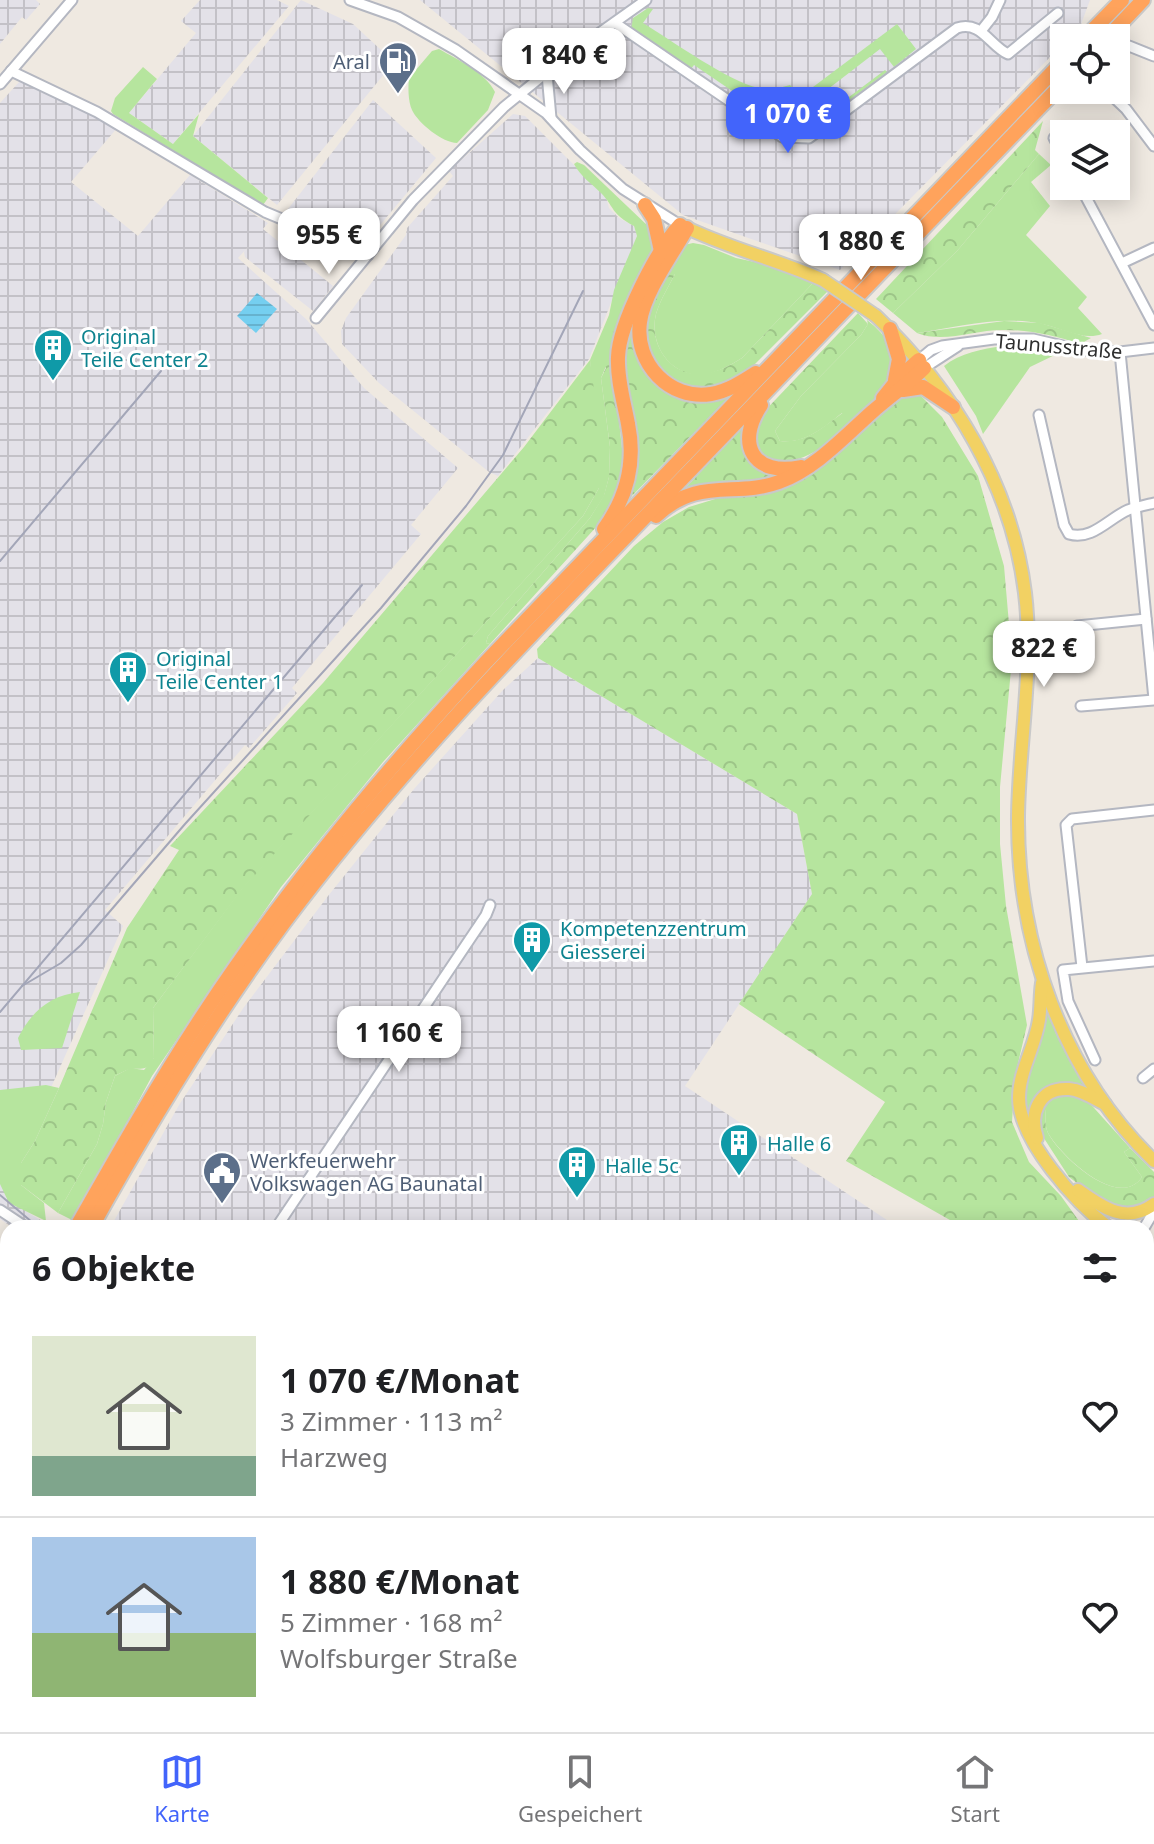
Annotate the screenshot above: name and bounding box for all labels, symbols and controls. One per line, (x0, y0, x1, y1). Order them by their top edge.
map controls (1050, 24, 1130, 200)
button: locate (1050, 24, 1130, 104)
pin: 1 840 € (490, 28, 638, 96)
text: 1 840 € (520, 36, 608, 72)
fuel station icon: Aral (377, 40, 419, 95)
place label: Aral (333, 48, 370, 75)
pin: 1 070 € (714, 87, 862, 155)
text: 1 070 € (744, 95, 832, 131)
button: layers (1050, 120, 1130, 200)
pin: 955 € (273, 208, 385, 276)
pin: 1 880 € (787, 214, 935, 282)
text: 955 € (296, 216, 362, 252)
text: 1 880 € (817, 222, 905, 258)
place label: Original Teile Center 2 (81, 323, 208, 373)
building icon: Original Teile Center 2 (32, 327, 74, 382)
street label: Taunusstraße (994, 327, 1124, 365)
pin: 822 € (988, 621, 1100, 689)
text: 822 € (1011, 629, 1077, 665)
place label: Original Teile Center 1 (156, 645, 283, 695)
building icon: Original Teile Center 1 (107, 649, 149, 704)
place label: Kompetenzzentrum Giesserei (560, 915, 747, 965)
building icon: Kompetenzzentrum Giesserei (511, 919, 553, 974)
pin: 1 160 € (325, 1006, 473, 1074)
text: 1 160 € (355, 1014, 443, 1050)
building icon: Halle 6 (718, 1122, 760, 1177)
place label: Halle 6 (767, 1130, 831, 1157)
building icon: Halle 5c (556, 1144, 598, 1199)
place label: Werkfeuerwehr Volkswagen AG Baunatal (250, 1147, 483, 1197)
public building icon: Werkfeuerwehr Volkswagen AG Baunatal (201, 1150, 243, 1205)
place label: Halle 5c (605, 1152, 679, 1179)
text: 6 Objekte (32, 1245, 195, 1291)
icon: filters (1078, 1246, 1122, 1290)
text: 1 070 €/Monat (280, 1357, 520, 1403)
icon: home (96, 1368, 192, 1464)
icon: heart (1078, 1394, 1122, 1438)
text: 3 Zimmer · 113 m² (280, 1403, 503, 1439)
text: Harzweg (280, 1439, 388, 1475)
text: 1 880 €/Monat (280, 1558, 520, 1604)
icon: home (96, 1569, 192, 1665)
icon: heart (1078, 1595, 1122, 1639)
text: 5 Zimmer · 168 m² (280, 1604, 503, 1640)
text: Wolfsburger Straße (280, 1640, 518, 1676)
tab: Karte (154, 1750, 210, 1828)
tab: Gespeichert (518, 1750, 642, 1828)
tab: Start (950, 1750, 1000, 1828)

